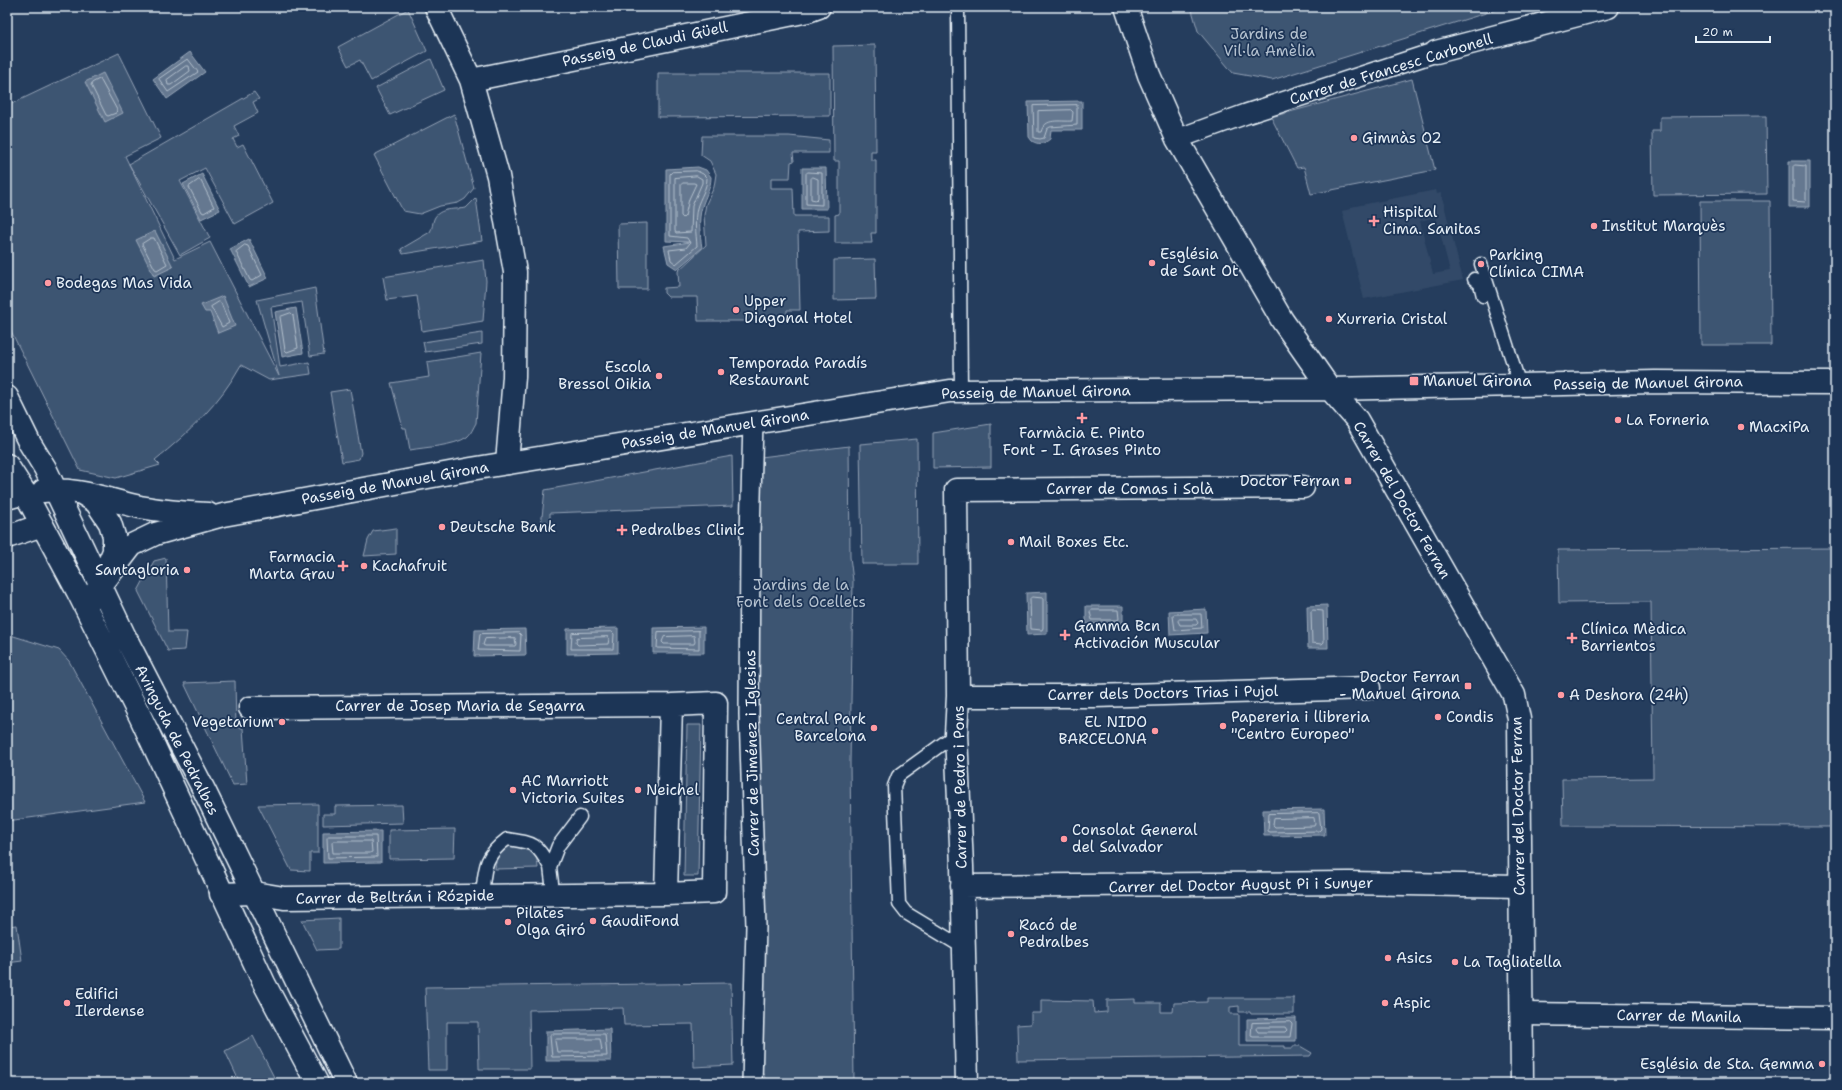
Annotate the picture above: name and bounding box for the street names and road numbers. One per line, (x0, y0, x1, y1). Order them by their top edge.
street label: Passeig de Claudi Güell (560, 17, 730, 71)
street label: Carrer de Francesc Carbonell (1287, 28, 1495, 109)
street label: Passeig de Manuel Girona (1553, 371, 1744, 395)
street label: Passeig de Manuel Girona (941, 380, 1132, 404)
street label: Passeig de Manuel Girona (620, 404, 811, 454)
street label: Carrer del Doctor Ferran (1349, 417, 1455, 583)
street label: Passeig de Manuel Girona (300, 457, 491, 509)
street label: Carrer de Comas i Solà (1046, 479, 1214, 499)
street label: Carrer de Jiménez i Iglesias (740, 649, 764, 857)
street label: Avinguda de Pedralbes (130, 661, 224, 819)
street label: Carrer dels Doctors Trias i Pujol (1048, 681, 1279, 705)
street label: Carrer de Josep Maria de Segarra (335, 696, 585, 716)
street label: Carrer de Pedro i Pons (949, 705, 971, 869)
street label: Carrer del Doctor Ferran (1506, 716, 1530, 896)
street label: Carrer del Doctor August Pi i Sunyer (1109, 873, 1373, 897)
street label: Carrer de Beltrán i Rózpide (295, 885, 495, 909)
street label: Carrer de Manila (1616, 1005, 1742, 1027)

